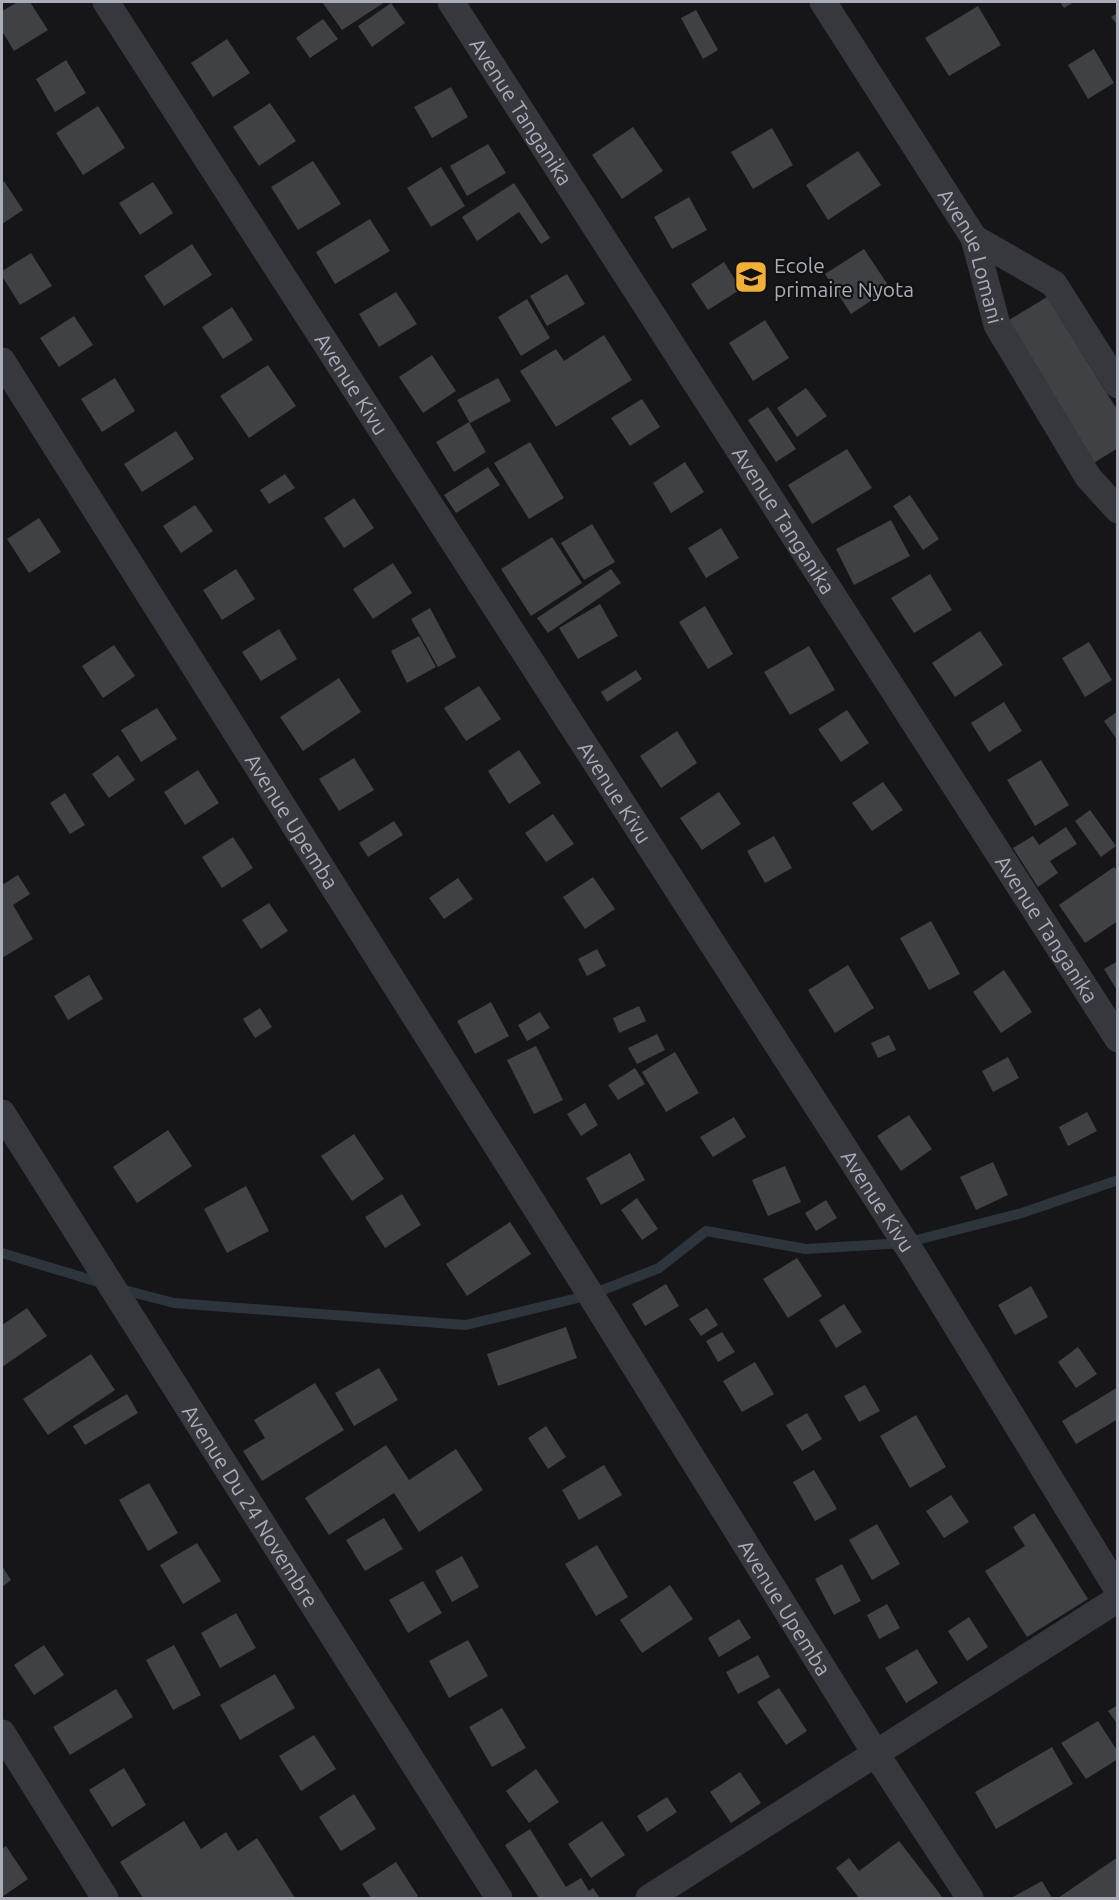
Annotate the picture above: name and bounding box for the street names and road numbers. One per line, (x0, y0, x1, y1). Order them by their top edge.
street label: Avenue Tanganika (465, 33, 578, 190)
street label: Avenue Lomani (933, 184, 1008, 326)
street label: Avenue Kivu (310, 328, 393, 439)
street label: Avenue Tanganika (728, 442, 840, 598)
street label: Avenue Kivu (573, 737, 657, 848)
street label: Avenue Upemba (241, 749, 344, 893)
street label: Avenue Tanganika (991, 851, 1103, 1007)
street label: Avenue Kivu (837, 1146, 920, 1256)
street label: Avenue Du 24 Novembre (178, 1400, 324, 1611)
street label: Avenue Upemba (734, 1535, 836, 1680)

